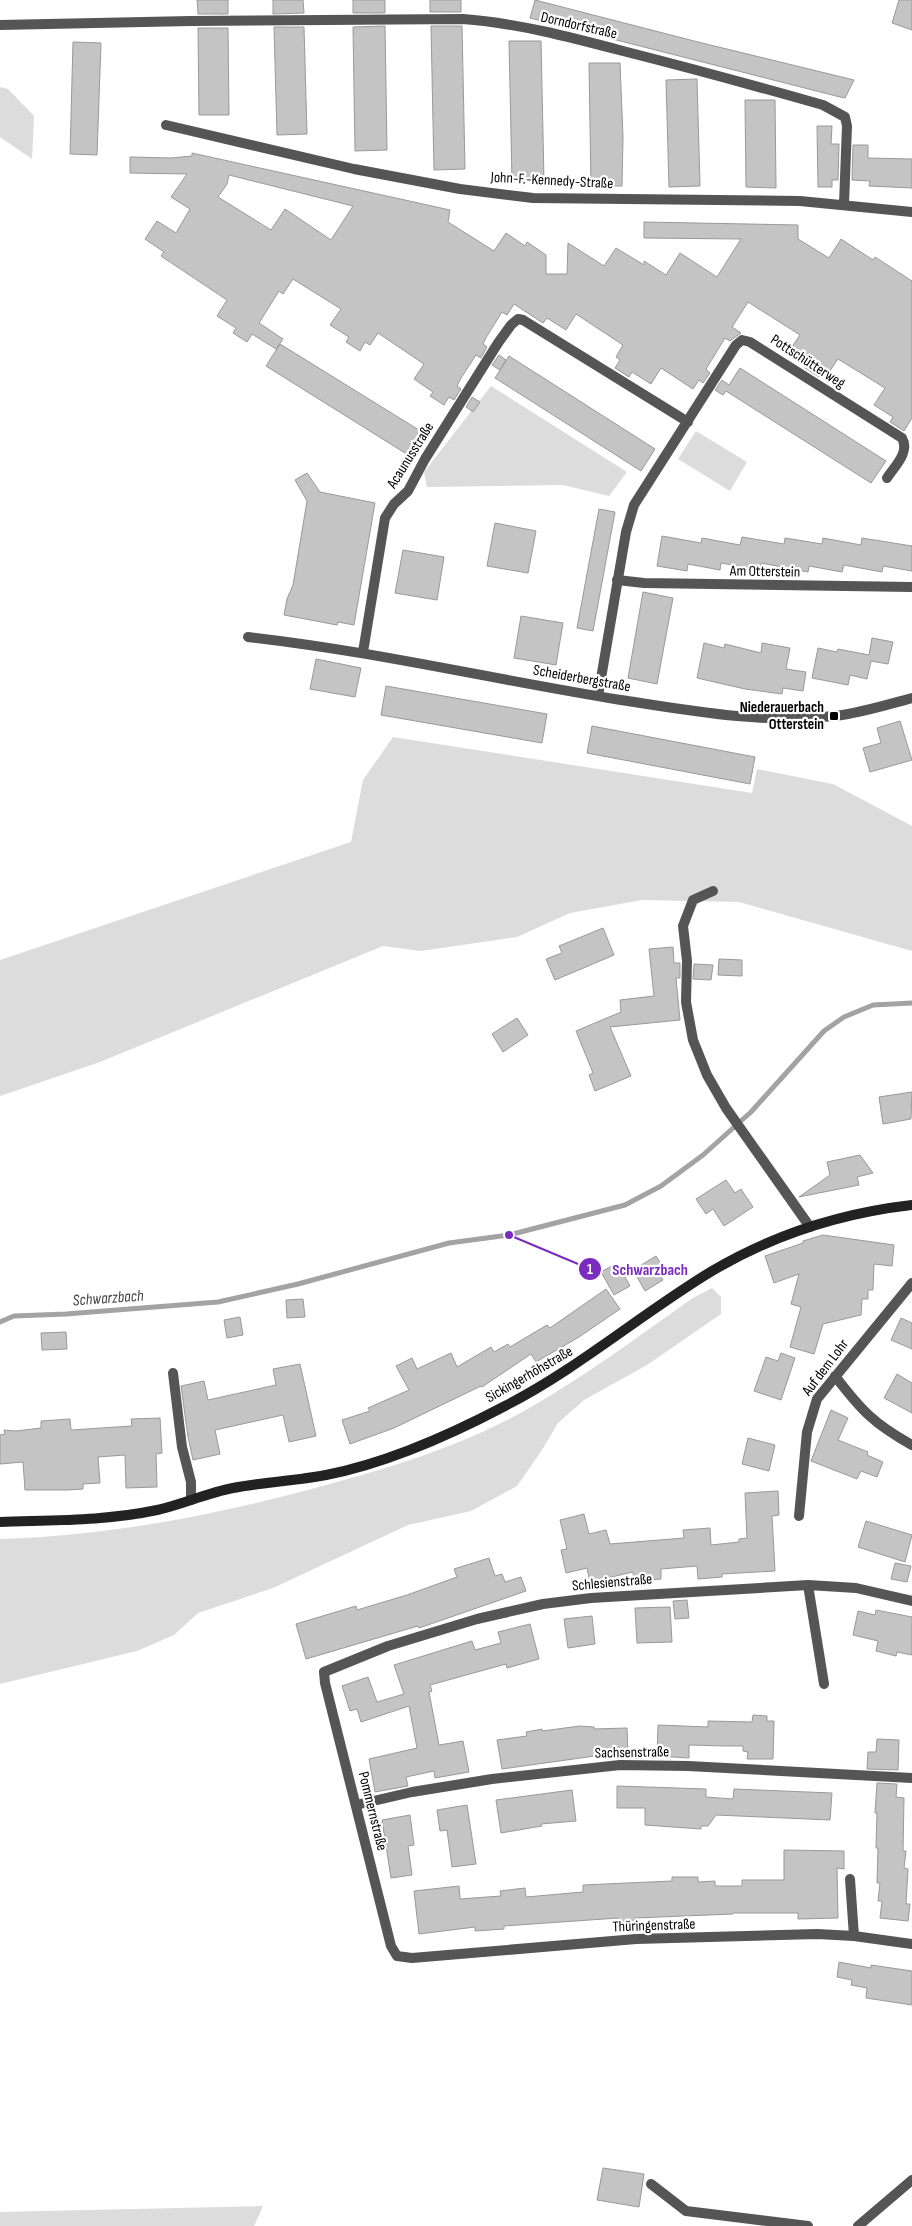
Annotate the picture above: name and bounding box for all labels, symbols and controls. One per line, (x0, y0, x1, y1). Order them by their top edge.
street label: Dorndorfstraße (539, 7, 619, 43)
street label: John-F.-Kennedy-Straße (489, 168, 614, 193)
street label: Pottschütterweg (767, 330, 849, 393)
street label: Acaunusstraße (382, 419, 438, 493)
street label: Am Otterstein (729, 561, 800, 582)
street label: Scheiderbergstraße (532, 661, 632, 696)
place label: Niederauerbach Otterstein (740, 698, 824, 734)
marker: Niederauerbach Otterstein (828, 710, 840, 722)
callout: Schwarzbach (578, 1254, 698, 1285)
text: 1 (587, 1260, 593, 1279)
text: Schwarzbach (612, 1261, 688, 1280)
water label: Schwarzbach (72, 1287, 145, 1310)
street label: Auf dem Lohr (797, 1335, 853, 1400)
street label: Sickingerhöhstraße (482, 1342, 576, 1407)
street label: Schlesienstraße (571, 1570, 653, 1595)
street label: Sachsenstraße (595, 1742, 669, 1763)
street label: Pommernstraße (354, 1770, 391, 1853)
street label: Thüringenstraße (612, 1915, 696, 1936)

